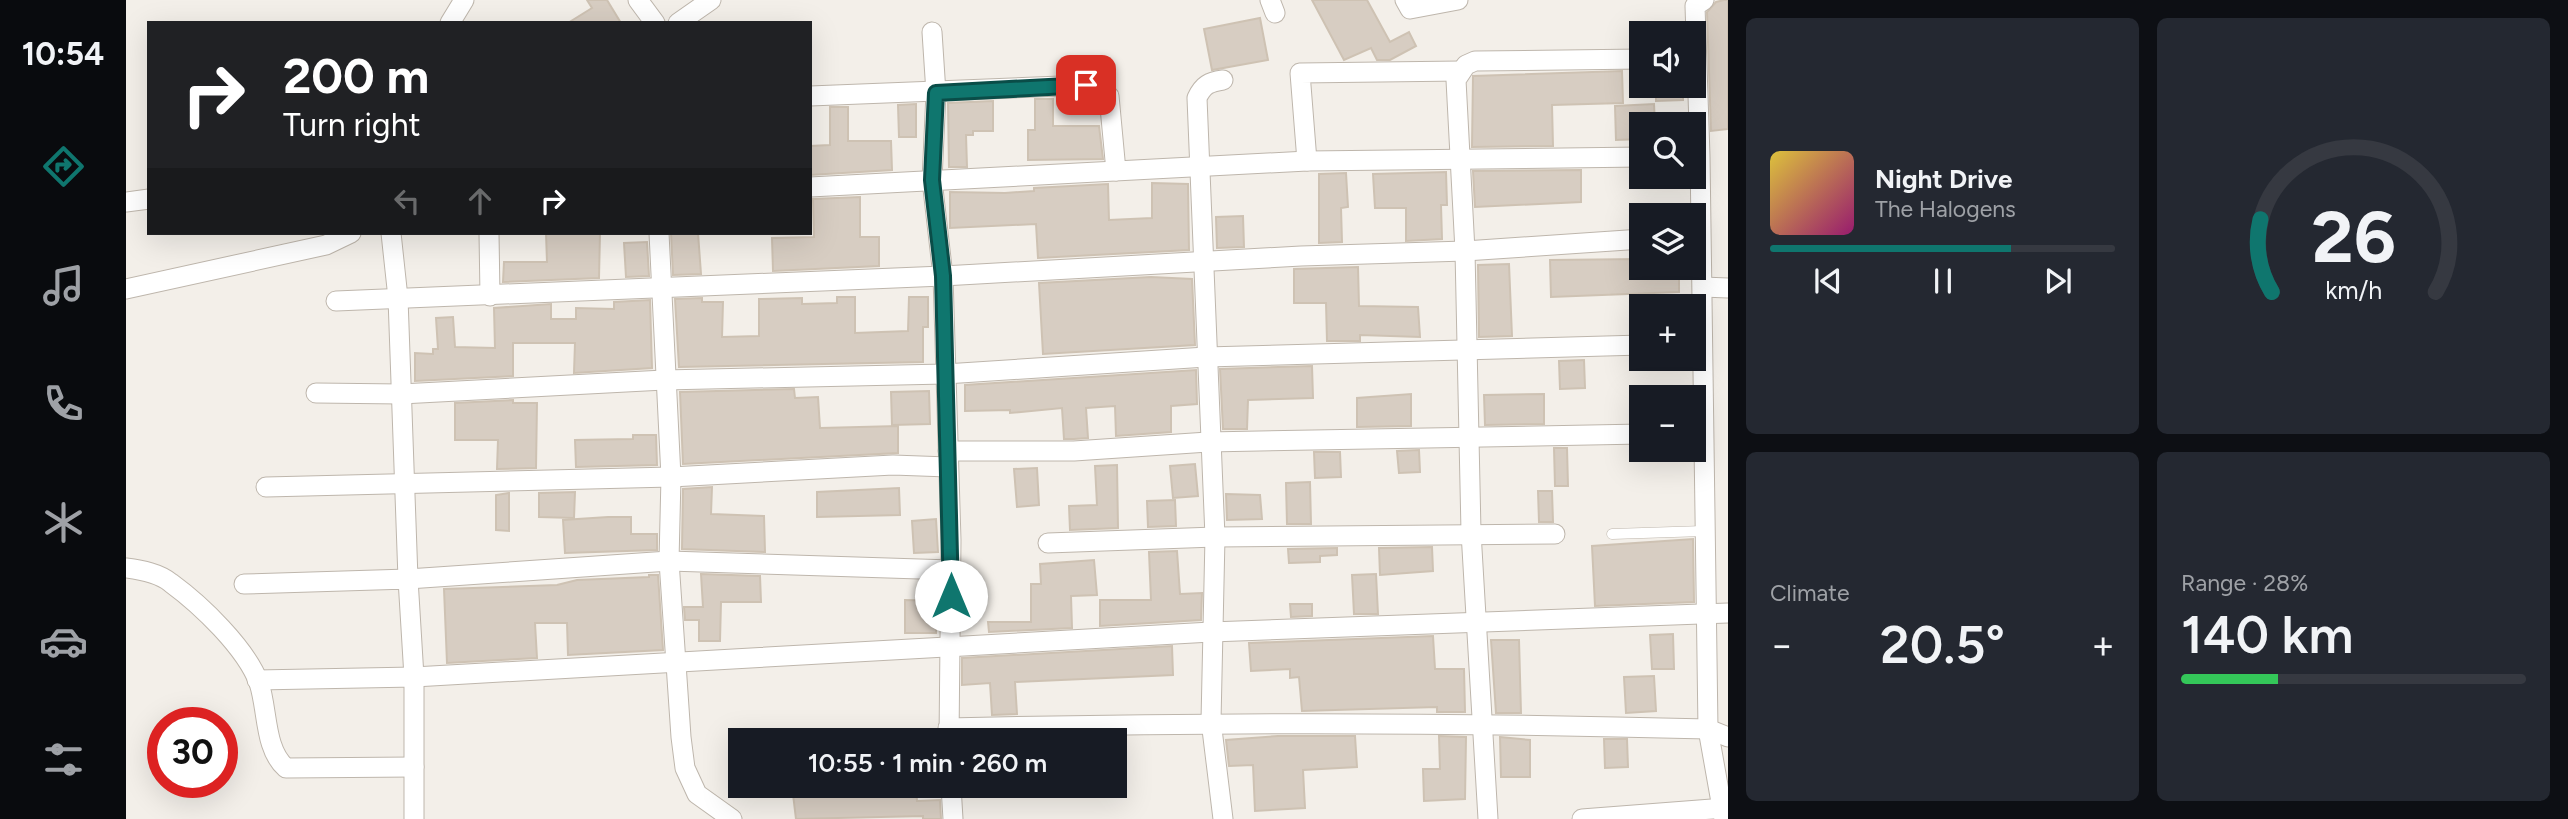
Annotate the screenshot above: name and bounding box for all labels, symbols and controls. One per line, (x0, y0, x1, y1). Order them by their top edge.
map controls (1629, 21, 1706, 462)
button: sound (1629, 21, 1706, 98)
text: 10:54 (22, 35, 104, 73)
text: 200 m (283, 46, 429, 105)
icon: right (168, 49, 259, 140)
pin (1056, 55, 1116, 115)
icon: arrive (1067, 66, 1105, 104)
text: Turn right (283, 106, 421, 144)
button: search (1629, 112, 1706, 189)
icon: directions (39, 142, 88, 191)
text: Night Drive (1875, 163, 2012, 195)
icon: left (388, 182, 426, 220)
icon: ahead (461, 182, 499, 220)
icon: right (534, 182, 572, 220)
text: 26 (2311, 193, 2396, 280)
text: The Halogens (1875, 195, 2016, 223)
button: layers (1629, 203, 1706, 280)
icon: music (39, 261, 88, 310)
icon: previous (1809, 262, 1847, 300)
icon: pause (1924, 262, 1962, 300)
icon: next (2039, 262, 2077, 300)
text: km/h (2325, 275, 2382, 305)
button: + (1629, 294, 1706, 371)
icon: phone (39, 379, 88, 428)
button: − (1629, 385, 1706, 462)
icon: climate (39, 498, 88, 547)
position arrow (914, 559, 988, 633)
text: Range · 28% (2181, 569, 2308, 597)
text: Climate (1770, 579, 1849, 607)
text: 140 km (2181, 604, 2353, 666)
text: 20.5° (1880, 614, 2005, 676)
icon: car (39, 617, 88, 666)
text: − (1770, 622, 1794, 668)
text: + (2091, 622, 2115, 668)
speed limit sign: 30 (147, 707, 238, 798)
icon: filters (39, 735, 88, 784)
text: 10:55 · 1 min · 260 m (808, 747, 1047, 779)

